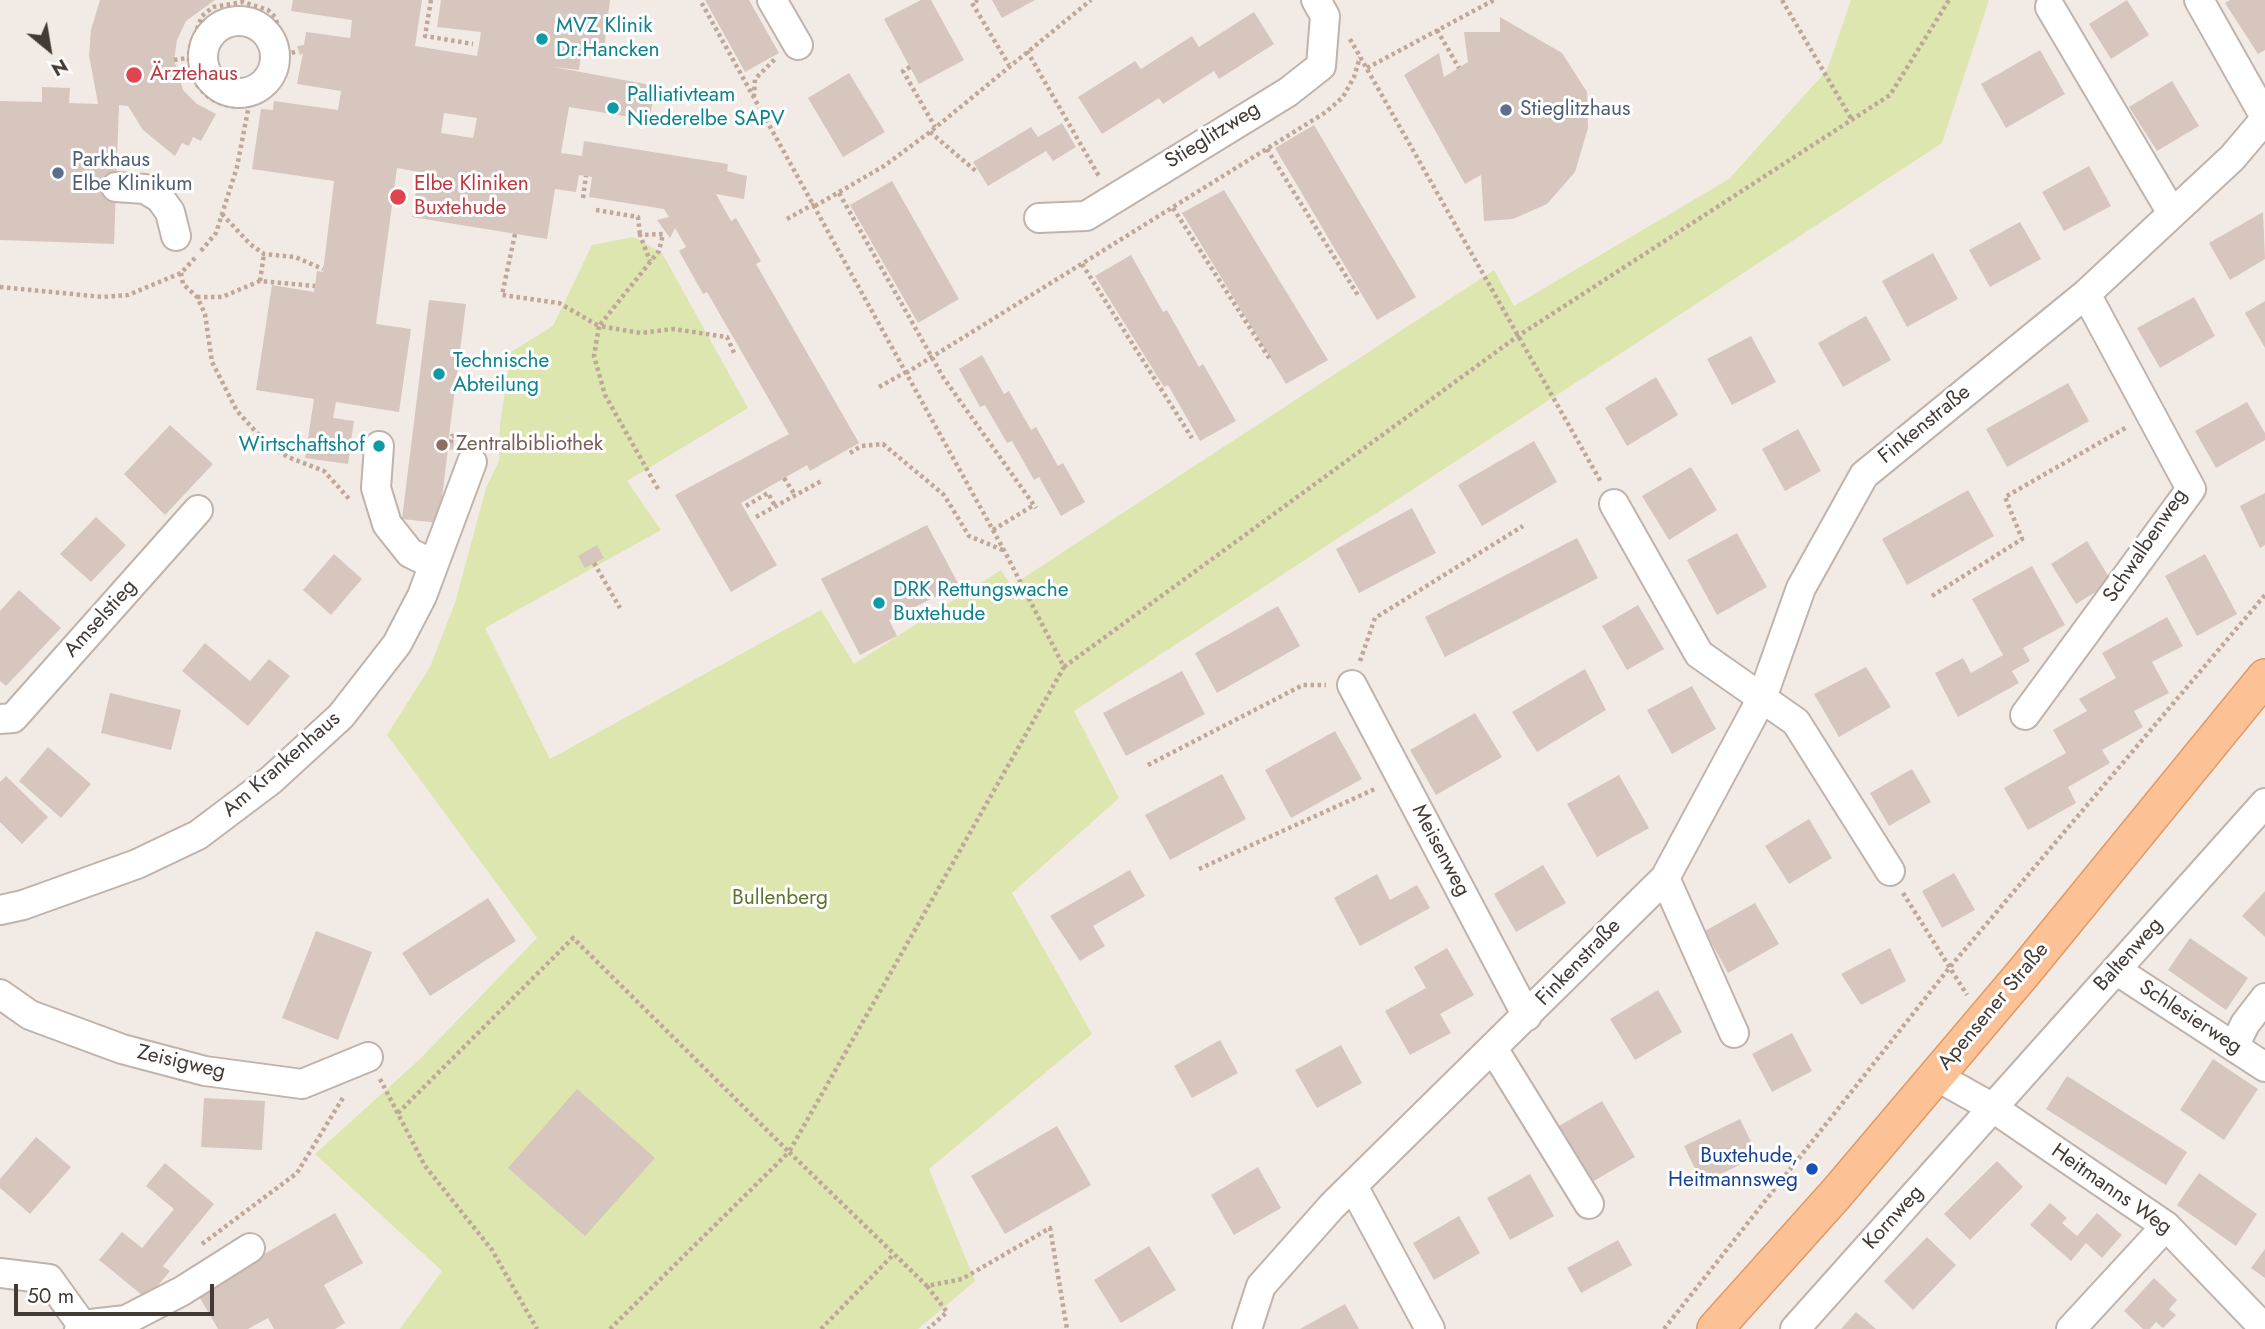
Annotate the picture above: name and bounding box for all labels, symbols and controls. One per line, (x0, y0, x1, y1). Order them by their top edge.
north arrow (14, 14, 84, 84)
place label: MVZ Klinik Dr.Hancken (556, 14, 659, 64)
marker: MVZ Klinik Dr.Hancken (534, 31, 550, 47)
text: N (46, 52, 73, 83)
place label: Ärztehaus (150, 62, 238, 88)
marker: Ärztehaus (124, 65, 144, 85)
place label: Palliativteam Niederelbe SAPV (627, 83, 785, 133)
street label: Stieglitzweg (1161, 97, 1265, 175)
place label: Stieglitzhaus (1520, 97, 1630, 123)
marker: Palliativteam Niederelbe SAPV (605, 100, 621, 116)
marker: Stieglitzhaus (1498, 102, 1514, 118)
place label: Parkhaus Elbe Klinikum (72, 148, 193, 198)
marker: Parkhaus Elbe Klinikum (50, 165, 66, 181)
place label: Elbe Kliniken Buxtehude (414, 172, 529, 222)
marker: Elbe Kliniken Buxtehude (388, 187, 408, 207)
place label: Technische Abteilung (453, 349, 549, 399)
marker: Technische Abteilung (431, 366, 447, 382)
street label: Finkenstraße (1874, 380, 1976, 470)
place label: Zentralbibliothek (456, 432, 603, 458)
place label: Wirtschaftshof (239, 433, 365, 459)
marker: Zentralbibliothek (434, 437, 450, 453)
marker: Wirtschaftshof (371, 438, 387, 454)
street label: Schwalbenweg (2099, 484, 2193, 608)
street label: Amselstieg (59, 575, 143, 663)
place label: DRK Rettungswache Buxtehude (893, 578, 1068, 628)
marker: DRK Rettungswache Buxtehude (871, 595, 887, 611)
street label: Am Krankenhaus (218, 707, 346, 823)
street label: Meisenweg (1405, 801, 1475, 901)
park label: Bullenberg (732, 886, 828, 912)
street label: Baltenweg (2089, 913, 2169, 997)
street label: Finkenstraße (1531, 914, 1627, 1012)
street label: Apensener Straße (1933, 938, 2055, 1076)
street label: Schlesierweg (2134, 975, 2246, 1061)
street label: Zeisigweg (134, 1041, 228, 1085)
street label: Heitmanns Weg (2046, 1139, 2176, 1241)
place label: Buxtehude, Heitmannsweg (1668, 1144, 1798, 1194)
marker: Buxtehude, Heitmannsweg (1804, 1161, 1820, 1177)
street label: Kornweg (1859, 1181, 1929, 1255)
scale bar (18, 1270, 217, 1314)
text: 50 m (27, 1281, 74, 1311)

